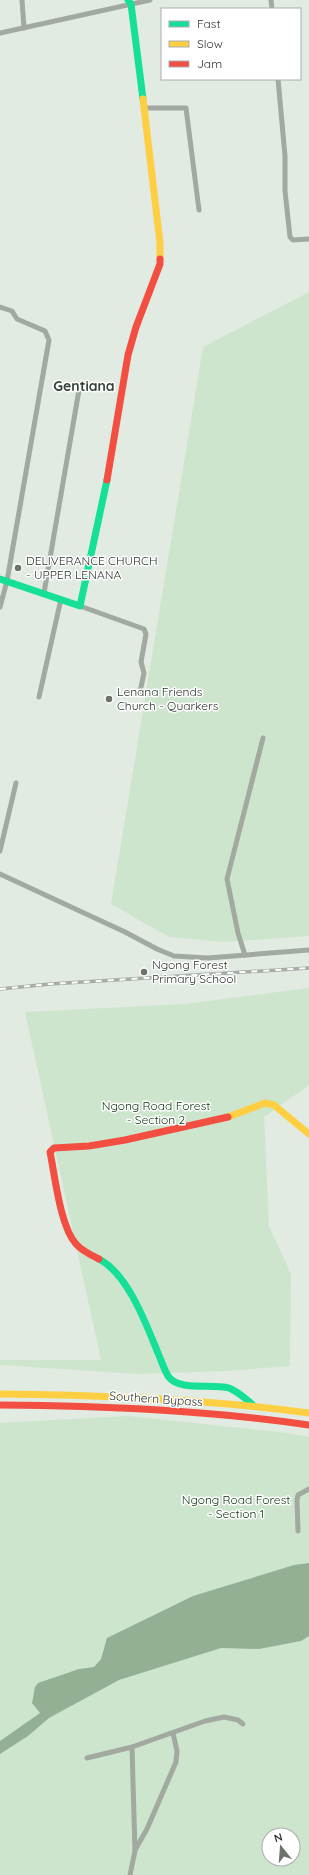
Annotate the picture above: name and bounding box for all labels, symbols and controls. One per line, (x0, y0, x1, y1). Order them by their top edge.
legend (161, 8, 301, 80)
text: Fast (197, 16, 221, 31)
text: Slow (197, 36, 223, 51)
text: Jam (197, 56, 222, 71)
district label: Gentiana (53, 377, 115, 395)
place label: DELIVERANCE CHURCH - UPPER LENANA (26, 553, 158, 582)
marker: DELIVERANCE CHURCH - UPPER LENANA (13, 563, 23, 573)
place label: Lenana Friends Church - Quarkers (117, 684, 219, 713)
marker: Lenana Friends Church - Quarkers (104, 694, 114, 704)
place label: Ngong Forest Primary School (152, 957, 236, 986)
marker: Ngong Forest Primary School (139, 967, 149, 977)
park label: Ngong Road Forest - Section 2 (102, 1098, 210, 1127)
street label: Southern Bypass (109, 1388, 204, 1409)
park label: Ngong Road Forest - Section 1 (182, 1492, 290, 1521)
north arrow (261, 1827, 301, 1867)
text: N (272, 1830, 284, 1845)

